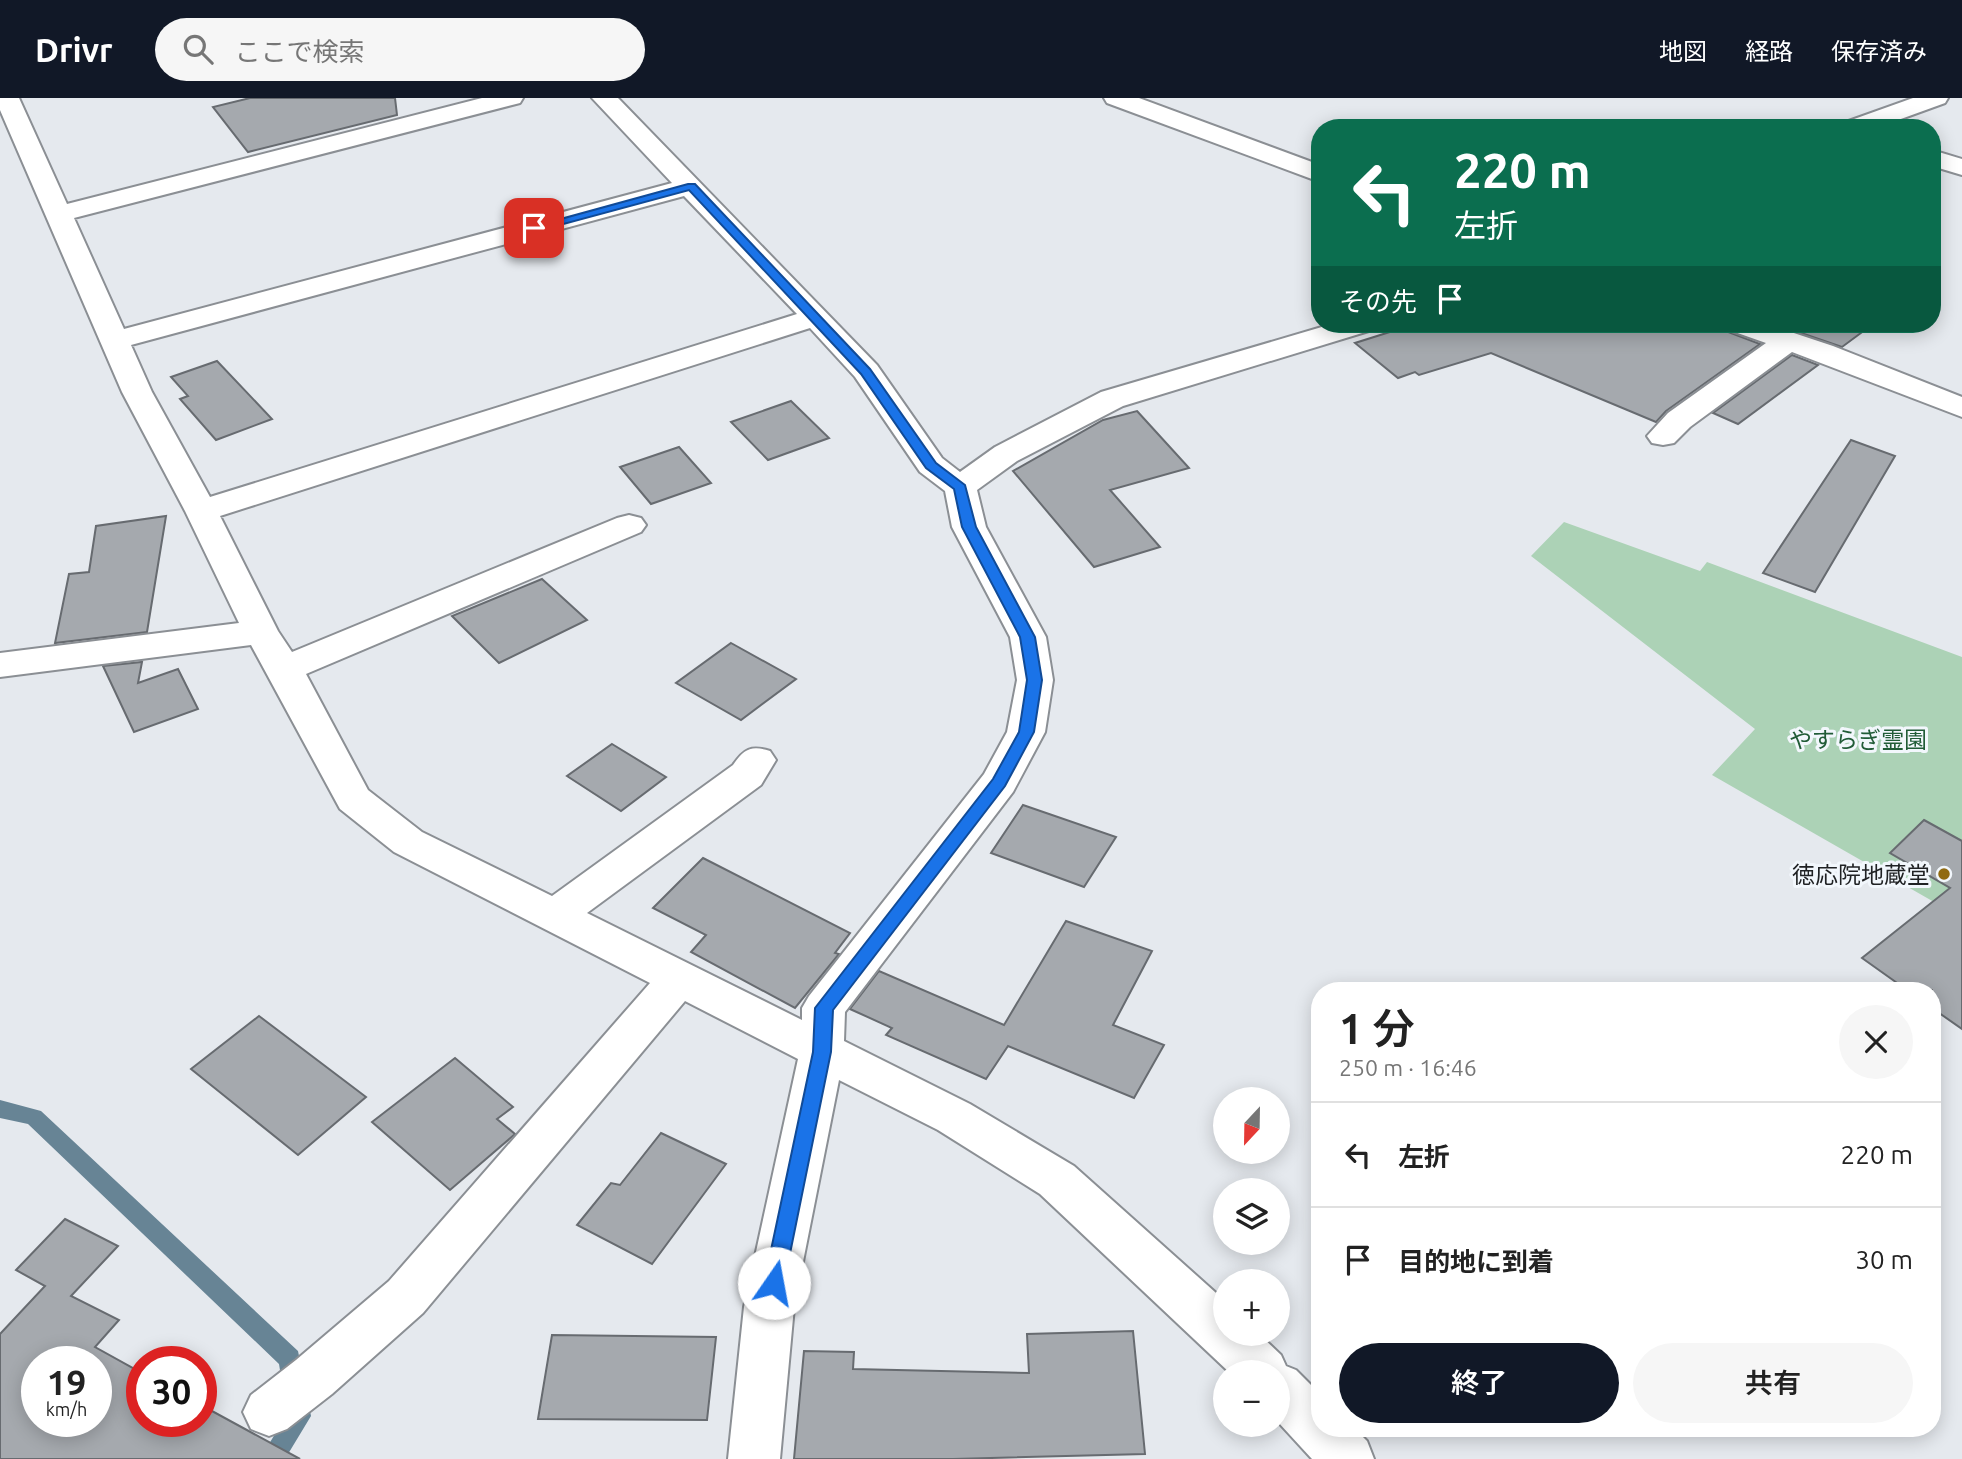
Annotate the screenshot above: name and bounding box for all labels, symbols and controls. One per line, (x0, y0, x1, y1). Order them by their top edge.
search box (155, 18, 645, 81)
icon: search (179, 30, 217, 68)
text: Drivr (35, 31, 113, 68)
text: ここで検索 (235, 37, 365, 66)
text: 地図 (1659, 38, 1707, 65)
text: 経路 (1745, 38, 1793, 65)
text: 保存済み (1831, 38, 1927, 65)
text: 220 m (1454, 142, 1591, 197)
icon: left (1339, 147, 1430, 238)
pin (504, 198, 564, 258)
text: 左折 (1454, 207, 1518, 243)
icon: arrive (515, 209, 553, 247)
icon: arrive (1431, 280, 1469, 318)
text: その先 (1339, 287, 1417, 316)
park label: やすらぎ霊園 (1789, 727, 1927, 752)
place label: 徳応院地蔵堂 (1792, 862, 1930, 887)
marker: 徳応院地蔵堂 (1936, 866, 1952, 882)
text: 1 分 (1339, 1005, 1415, 1052)
button: close (1839, 1005, 1913, 1079)
text: 250 m · 16:46 (1339, 1055, 1477, 1080)
north arrow (1213, 1087, 1290, 1164)
map controls (1213, 1087, 1290, 1437)
icon: left (1339, 1136, 1377, 1174)
text: 220 m (1841, 1140, 1913, 1169)
text: 左折 (1398, 1142, 1450, 1171)
button: layers (1213, 1178, 1290, 1255)
icon: arrive (1339, 1241, 1377, 1279)
text: 30 m (1855, 1245, 1913, 1274)
position arrow (737, 1246, 811, 1320)
text: 目的地に到着 (1398, 1247, 1554, 1276)
button: + (1213, 1269, 1290, 1346)
button: 終了 (1339, 1343, 1619, 1423)
button: 共有 (1633, 1343, 1913, 1423)
speed limit sign: 30 (126, 1346, 217, 1437)
button: − (1213, 1360, 1290, 1437)
text: 19 (47, 1362, 86, 1402)
text: km/h (46, 1399, 87, 1419)

